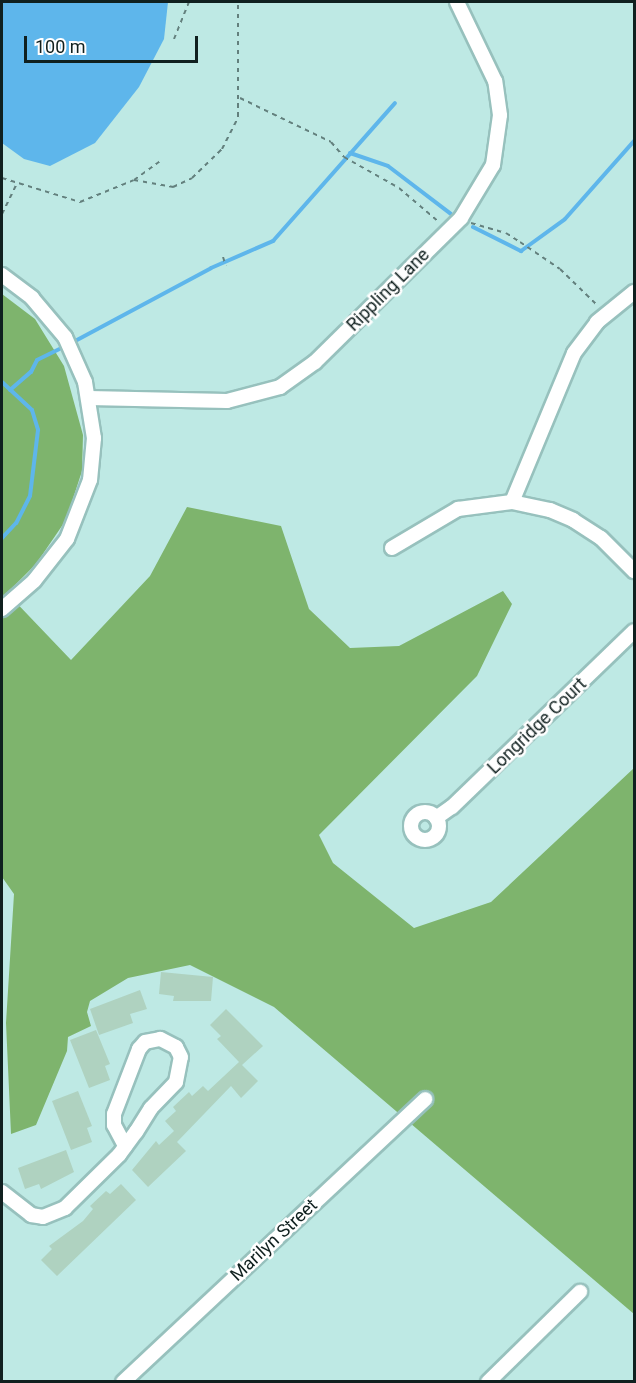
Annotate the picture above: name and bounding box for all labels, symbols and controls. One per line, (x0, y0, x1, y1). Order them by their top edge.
scale bar (27, 24, 201, 62)
text: 100 m (35, 36, 86, 57)
street label: Rippling Lane (342, 244, 434, 336)
street label: Longridge Court (483, 673, 591, 779)
street label: Marilyn Street (226, 1194, 322, 1286)

